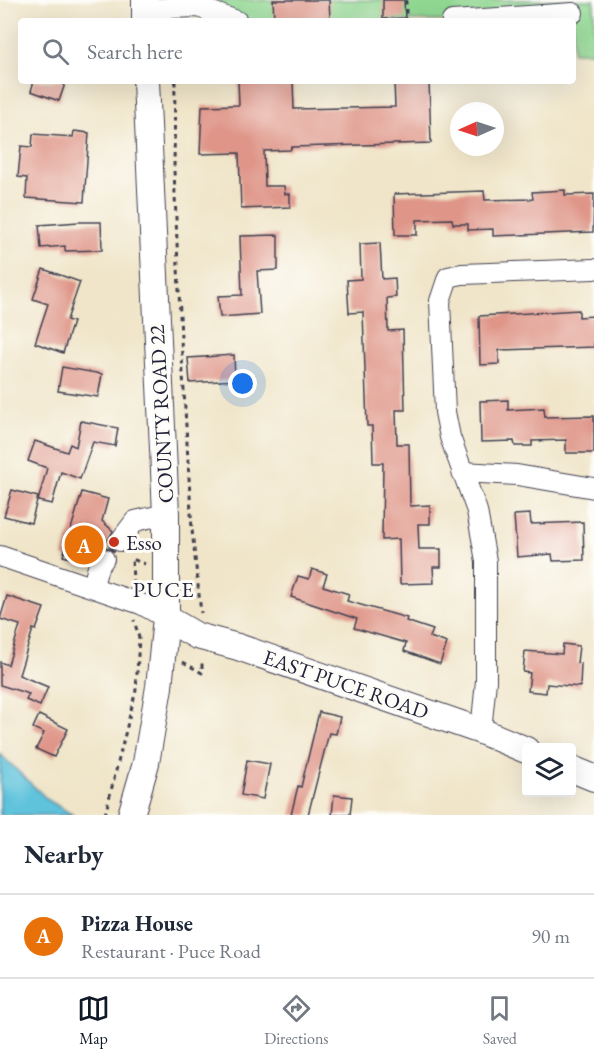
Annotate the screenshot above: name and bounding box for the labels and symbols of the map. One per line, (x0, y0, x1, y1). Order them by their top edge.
north arrow (450, 102, 504, 156)
street label: COUNTY ROAD 22 (143, 324, 179, 504)
your location (228, 369, 257, 398)
pin: A (64, 522, 104, 568)
place label: Esso (126, 529, 162, 556)
marker: Esso (107, 535, 121, 549)
district label: PUCE (133, 575, 195, 604)
street label: EAST PUCE ROAD (260, 643, 432, 725)

